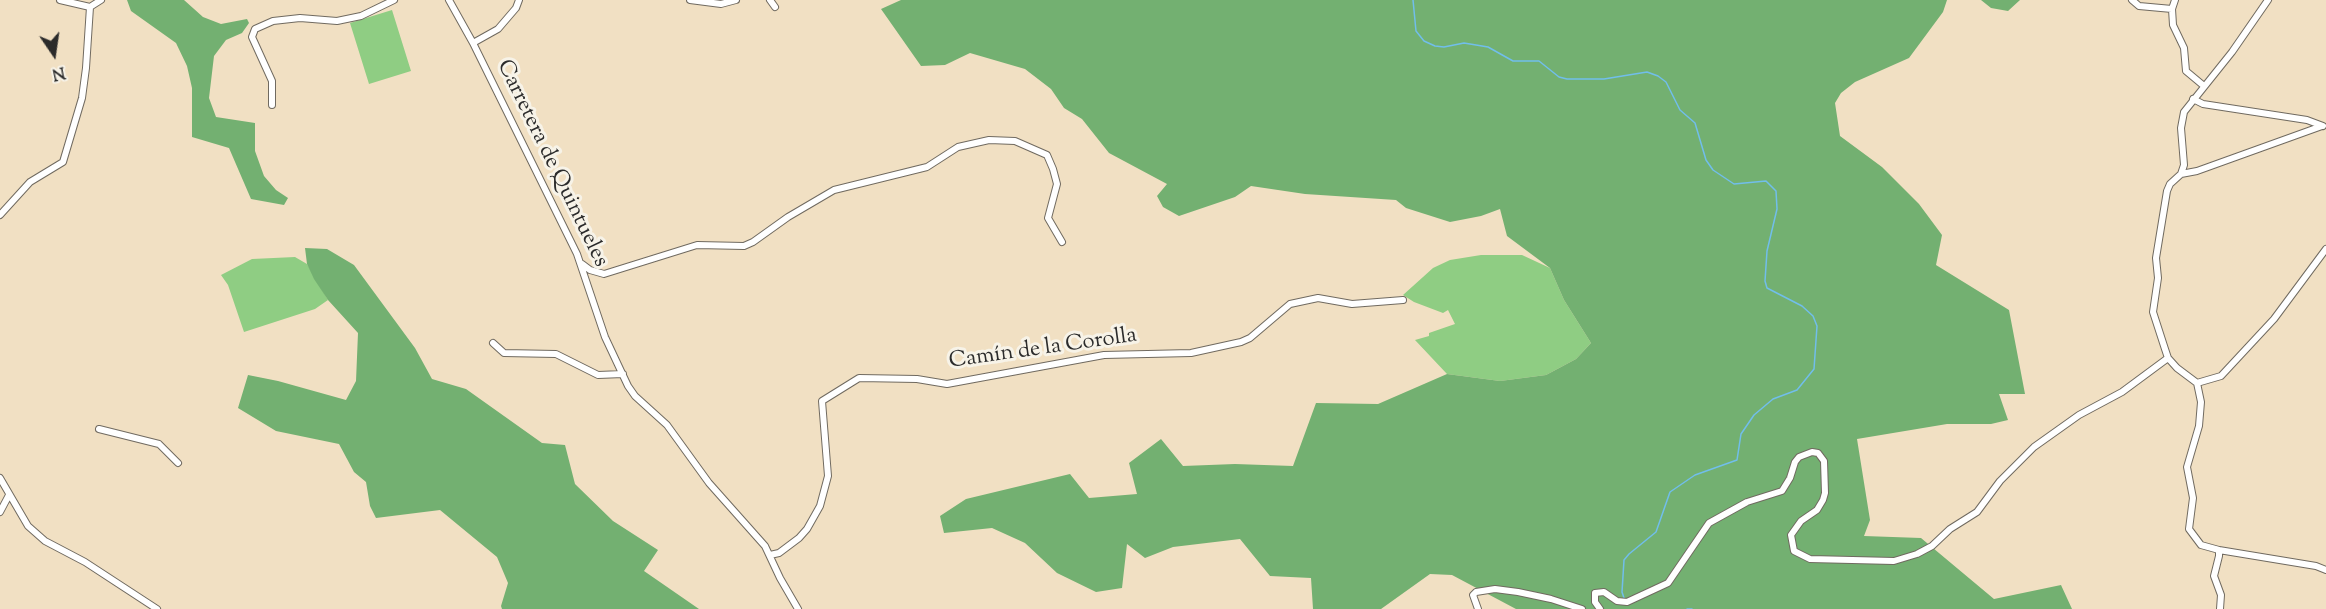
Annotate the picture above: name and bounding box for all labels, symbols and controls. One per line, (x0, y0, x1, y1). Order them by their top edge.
north arrow (24, 24, 84, 84)
street label: Carretera de Quintueles (489, 56, 613, 272)
text: N (49, 59, 67, 85)
street label: Camín de la Corolla (947, 324, 1139, 376)

